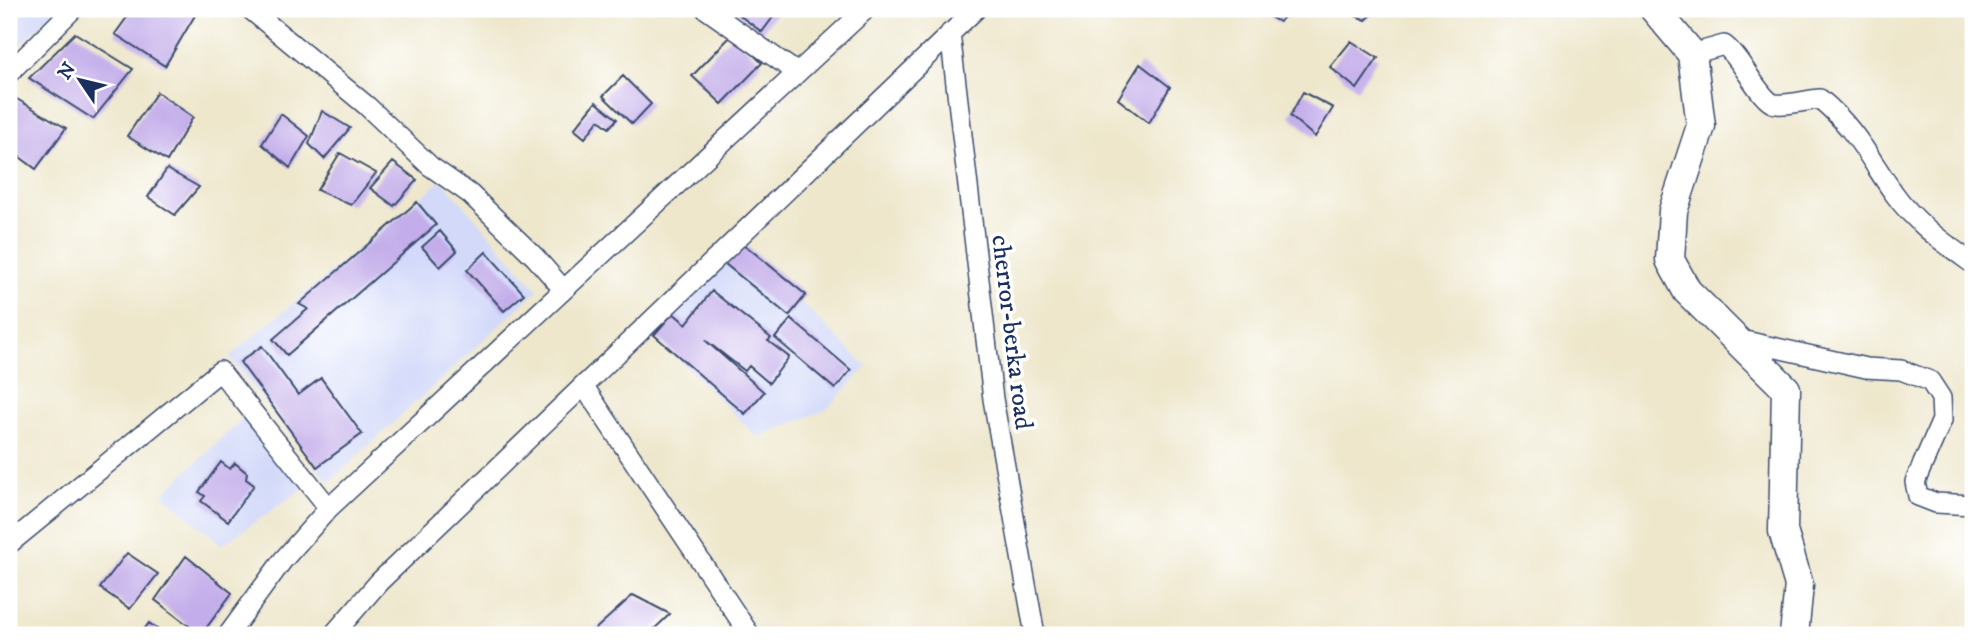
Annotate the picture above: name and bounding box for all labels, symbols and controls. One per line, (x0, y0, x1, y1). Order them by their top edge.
north arrow (46, 46, 116, 116)
text: N (53, 58, 81, 84)
street label: cherror-berka road (983, 233, 1040, 431)

